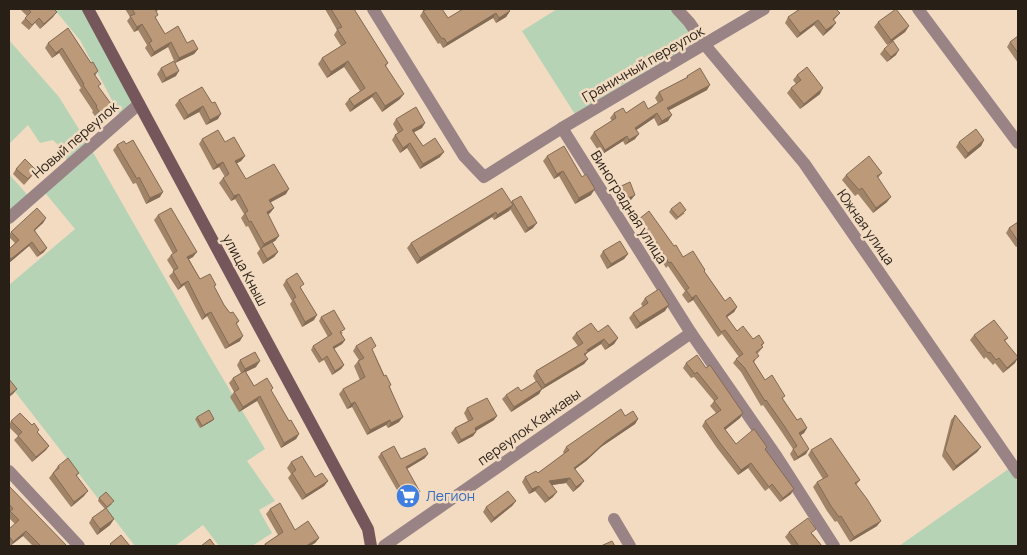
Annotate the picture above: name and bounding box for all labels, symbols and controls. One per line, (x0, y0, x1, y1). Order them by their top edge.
street label: Граничный переулок (578, 20, 708, 106)
street label: Новый переулок (28, 96, 123, 182)
street label: Виноградная улица (587, 146, 672, 267)
street label: Южная улица (833, 185, 900, 268)
street label: улица Кныш (219, 230, 272, 309)
street label: переулок Канкавы (473, 384, 584, 469)
supermarket icon: Легион (395, 483, 421, 509)
place label: Легион (426, 486, 475, 505)

